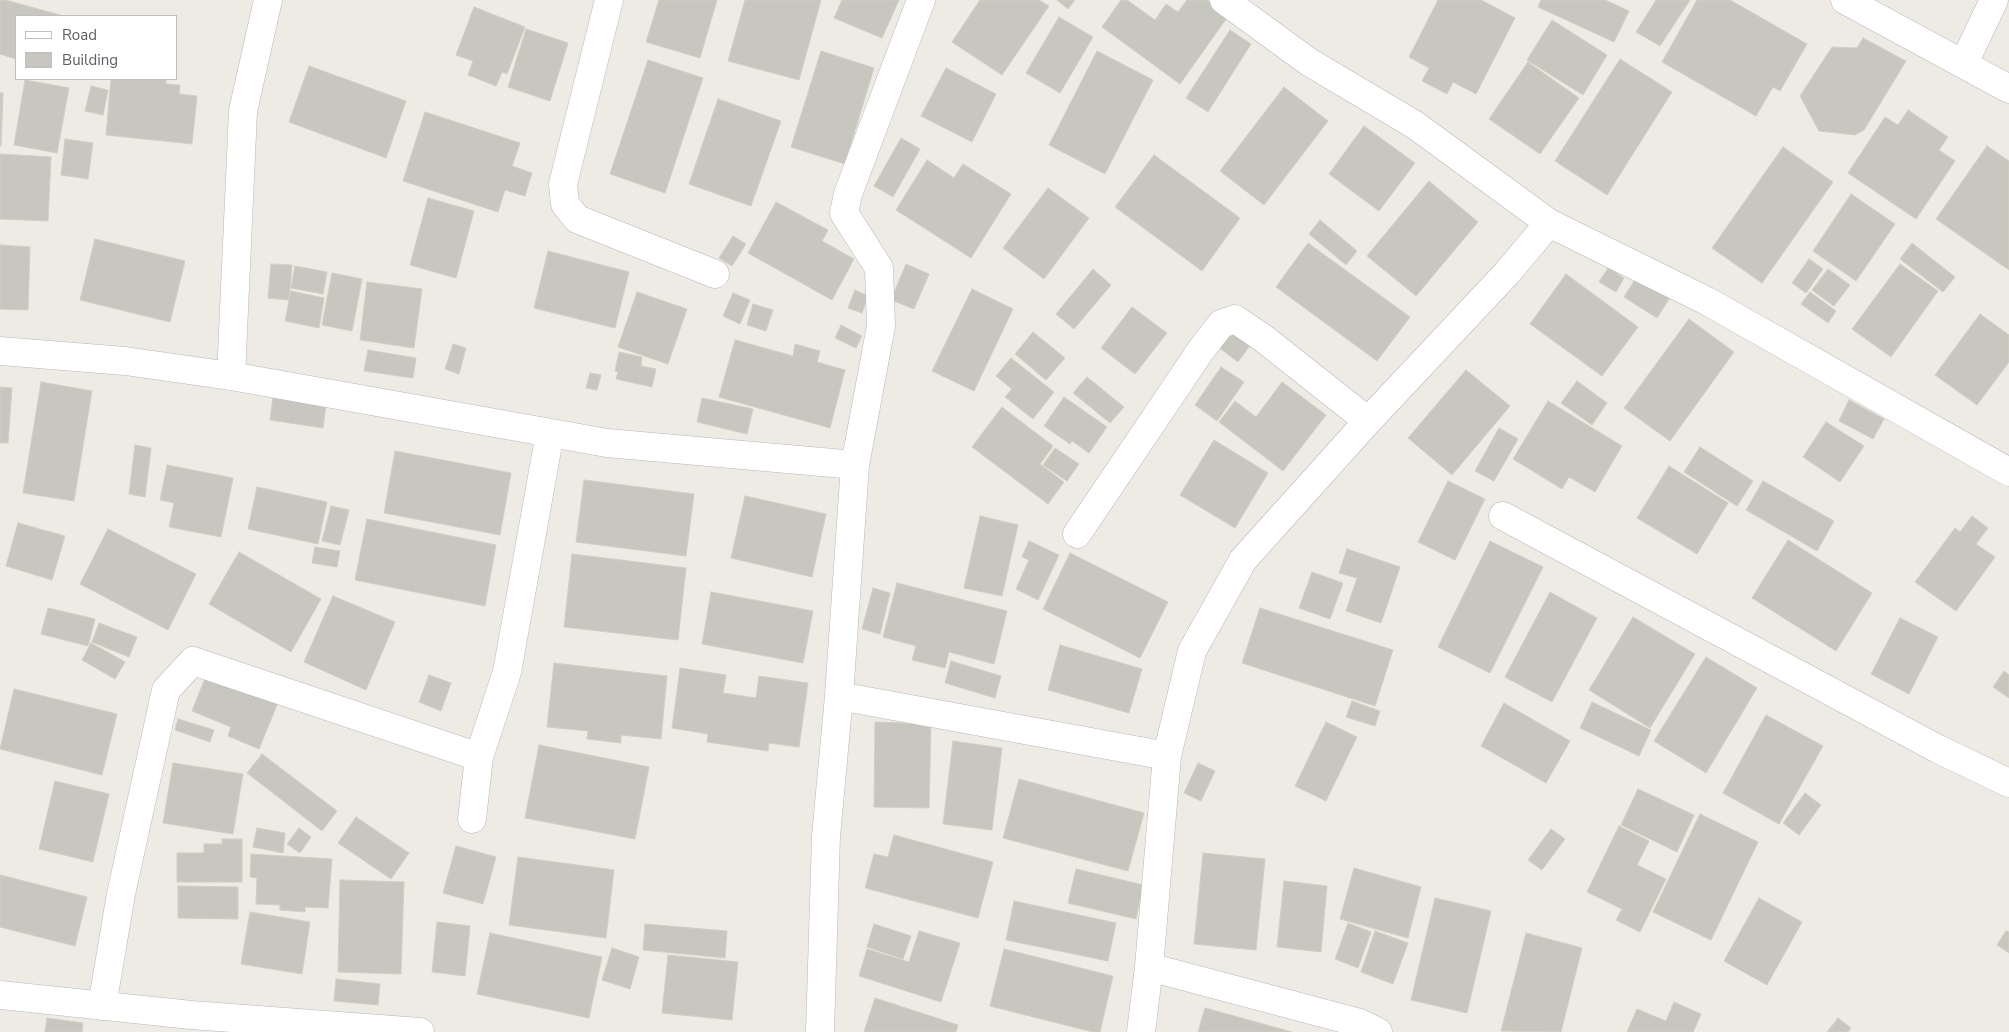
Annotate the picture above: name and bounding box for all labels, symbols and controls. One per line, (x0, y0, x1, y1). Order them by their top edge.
legend (15, 15, 178, 80)
text: Road (62, 25, 97, 45)
text: Building (62, 50, 118, 70)

